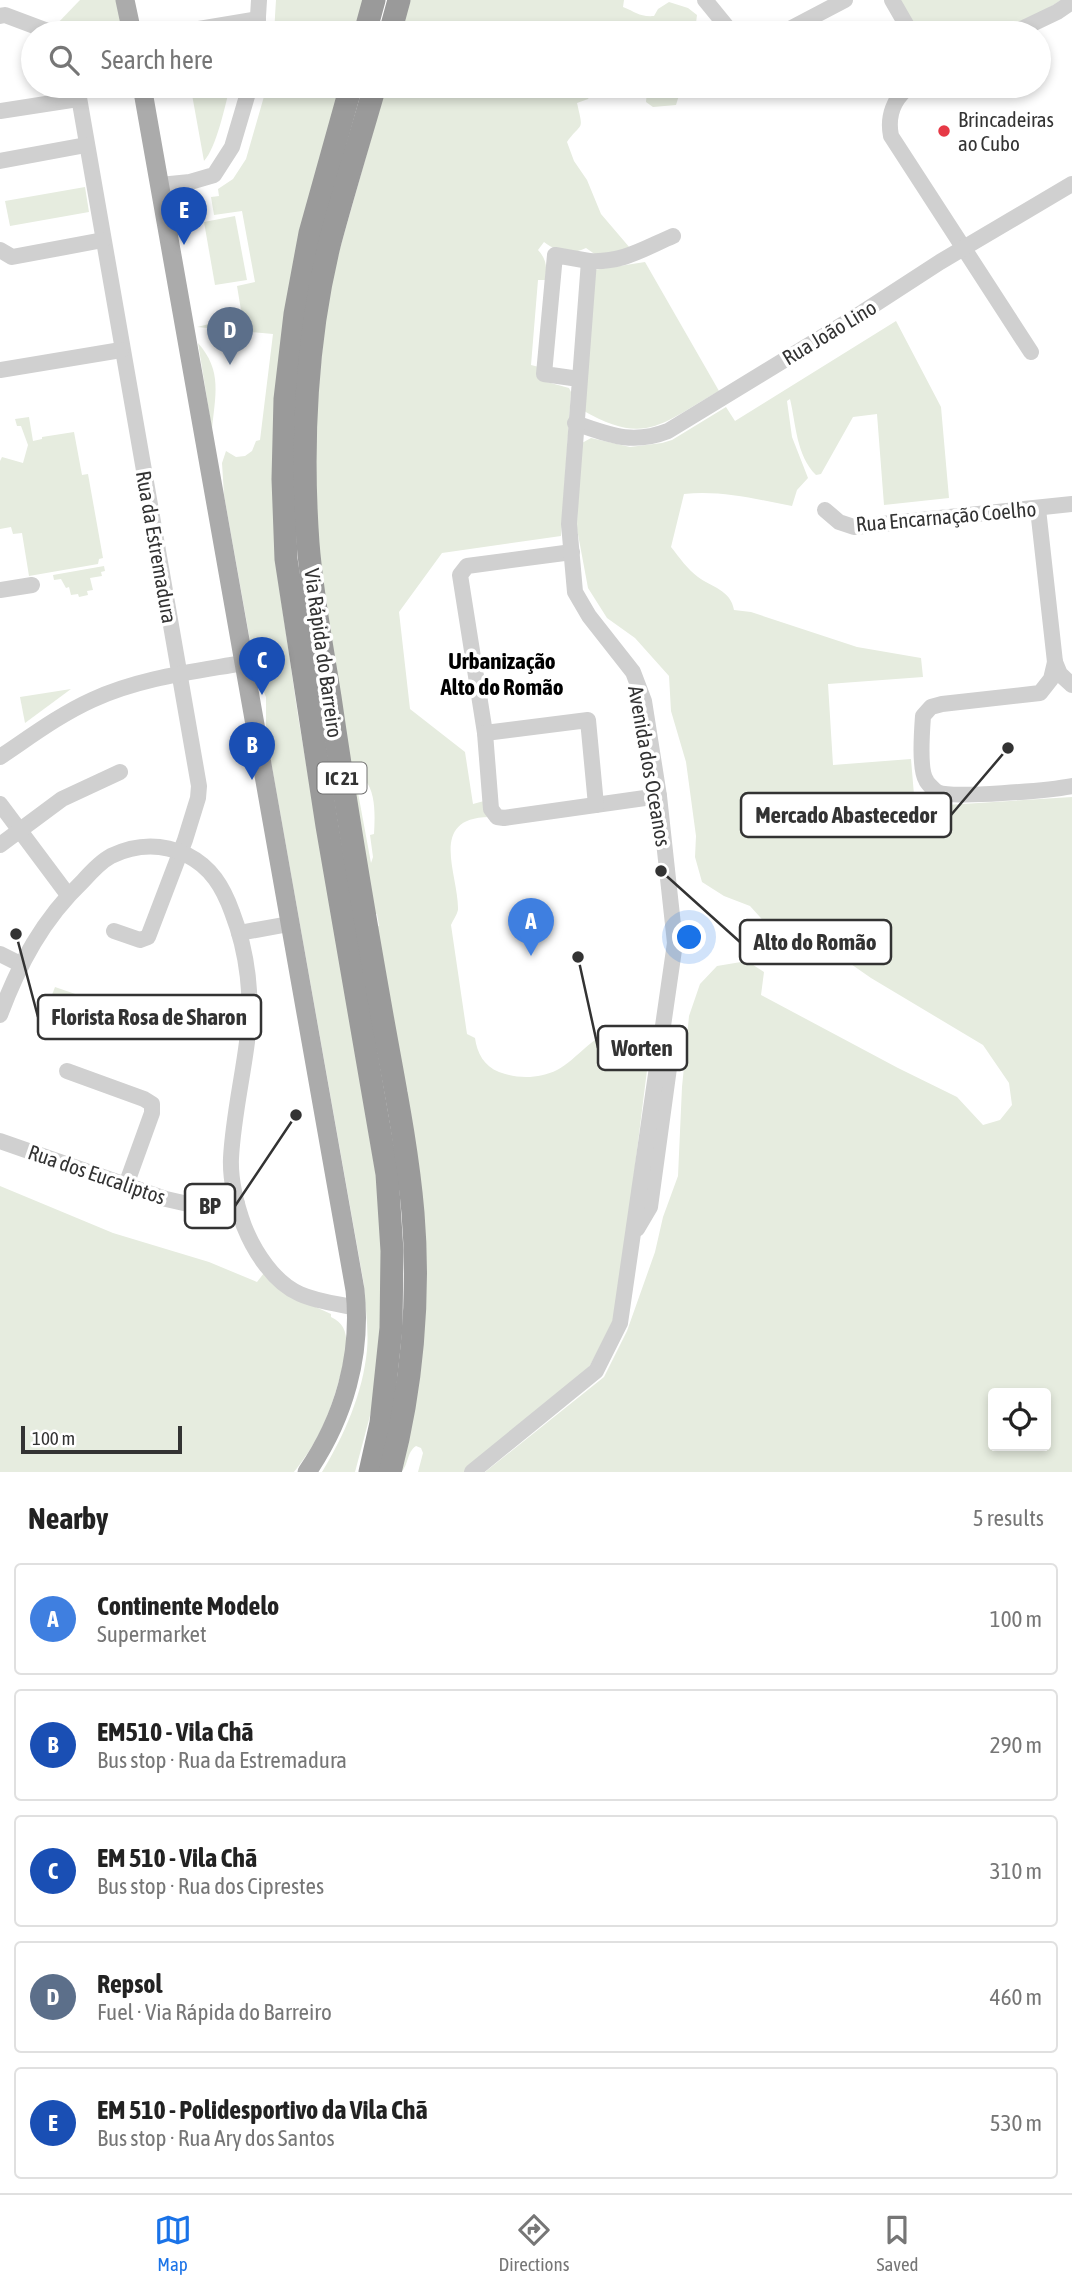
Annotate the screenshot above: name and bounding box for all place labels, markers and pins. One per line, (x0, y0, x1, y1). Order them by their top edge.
place label: Brincadeiras ao Cubo (958, 107, 1054, 155)
marker: Brincadeiras ao Cubo (936, 123, 952, 139)
pin: E (161, 187, 207, 245)
pin: D (207, 307, 253, 365)
pin: C (239, 637, 285, 695)
pin: B (229, 722, 275, 780)
callout: Mercado Abastecedor (741, 793, 951, 837)
pin: A (508, 898, 554, 956)
callout: Alto do Romão (740, 920, 891, 964)
callout: Florista Rosa de Sharon (38, 995, 261, 1039)
callout: Worten (598, 1026, 687, 1070)
callout: BP (185, 1184, 235, 1228)

